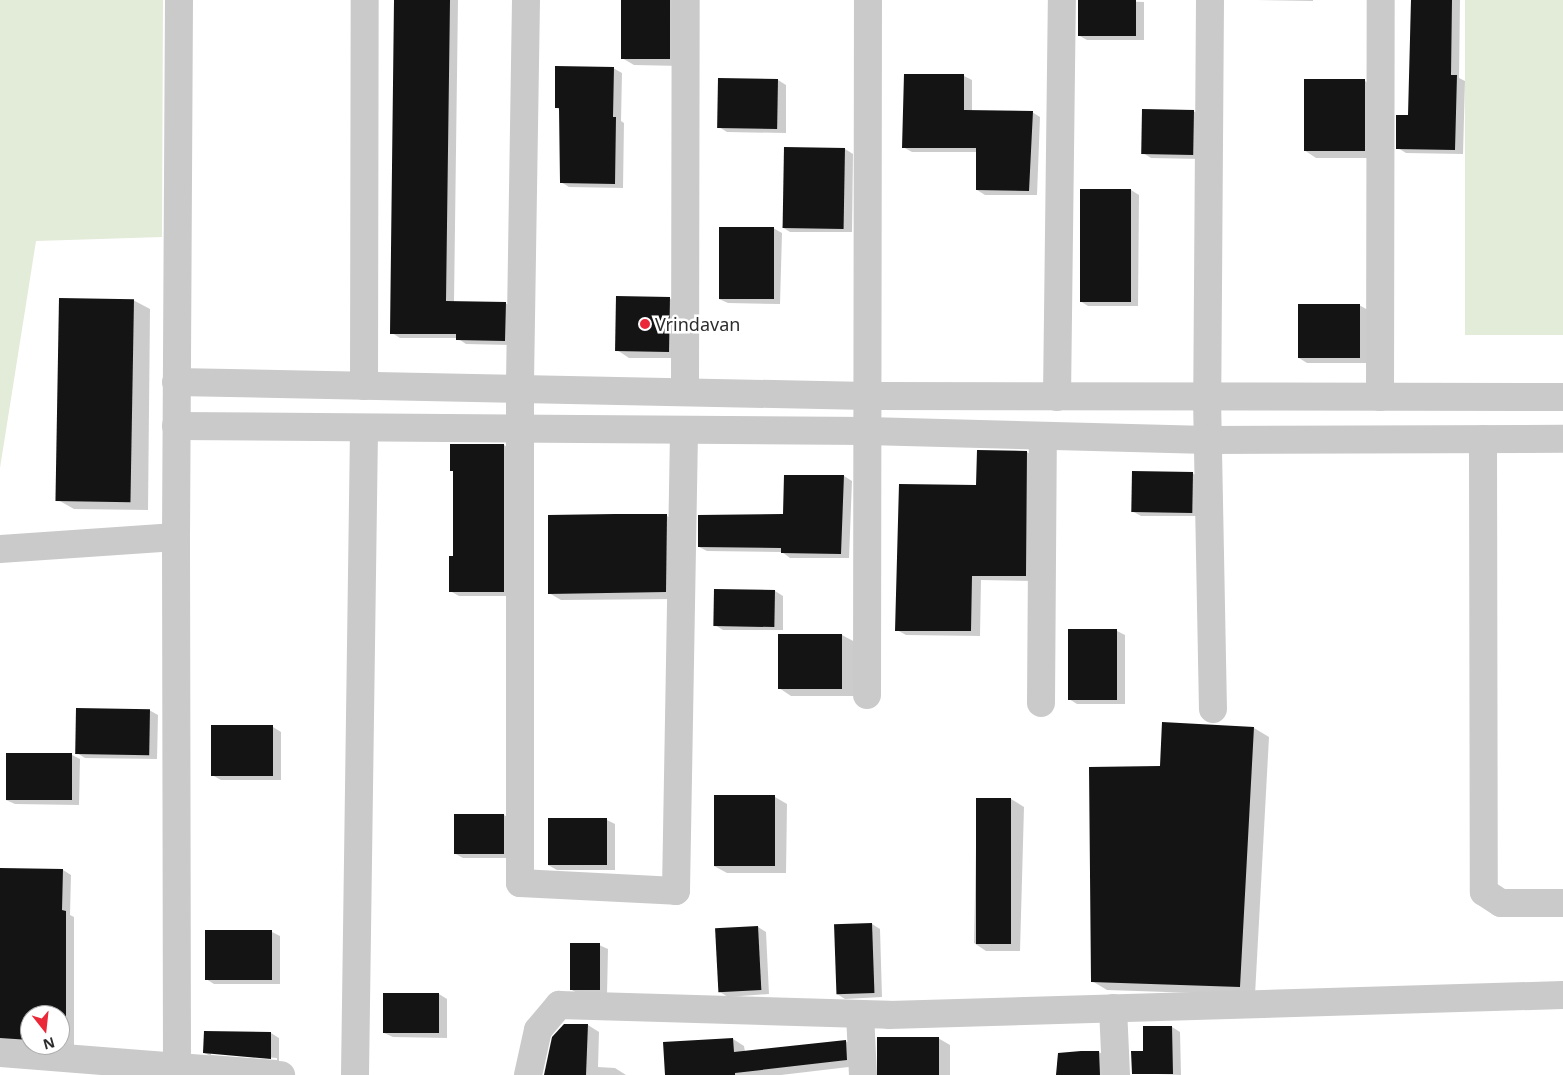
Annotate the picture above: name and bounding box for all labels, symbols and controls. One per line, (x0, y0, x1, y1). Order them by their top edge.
place label: Vrindavan (655, 313, 740, 335)
marker: Vrindavan (639, 318, 651, 330)
north arrow (20, 1005, 70, 1055)
text: N (41, 1033, 57, 1055)

